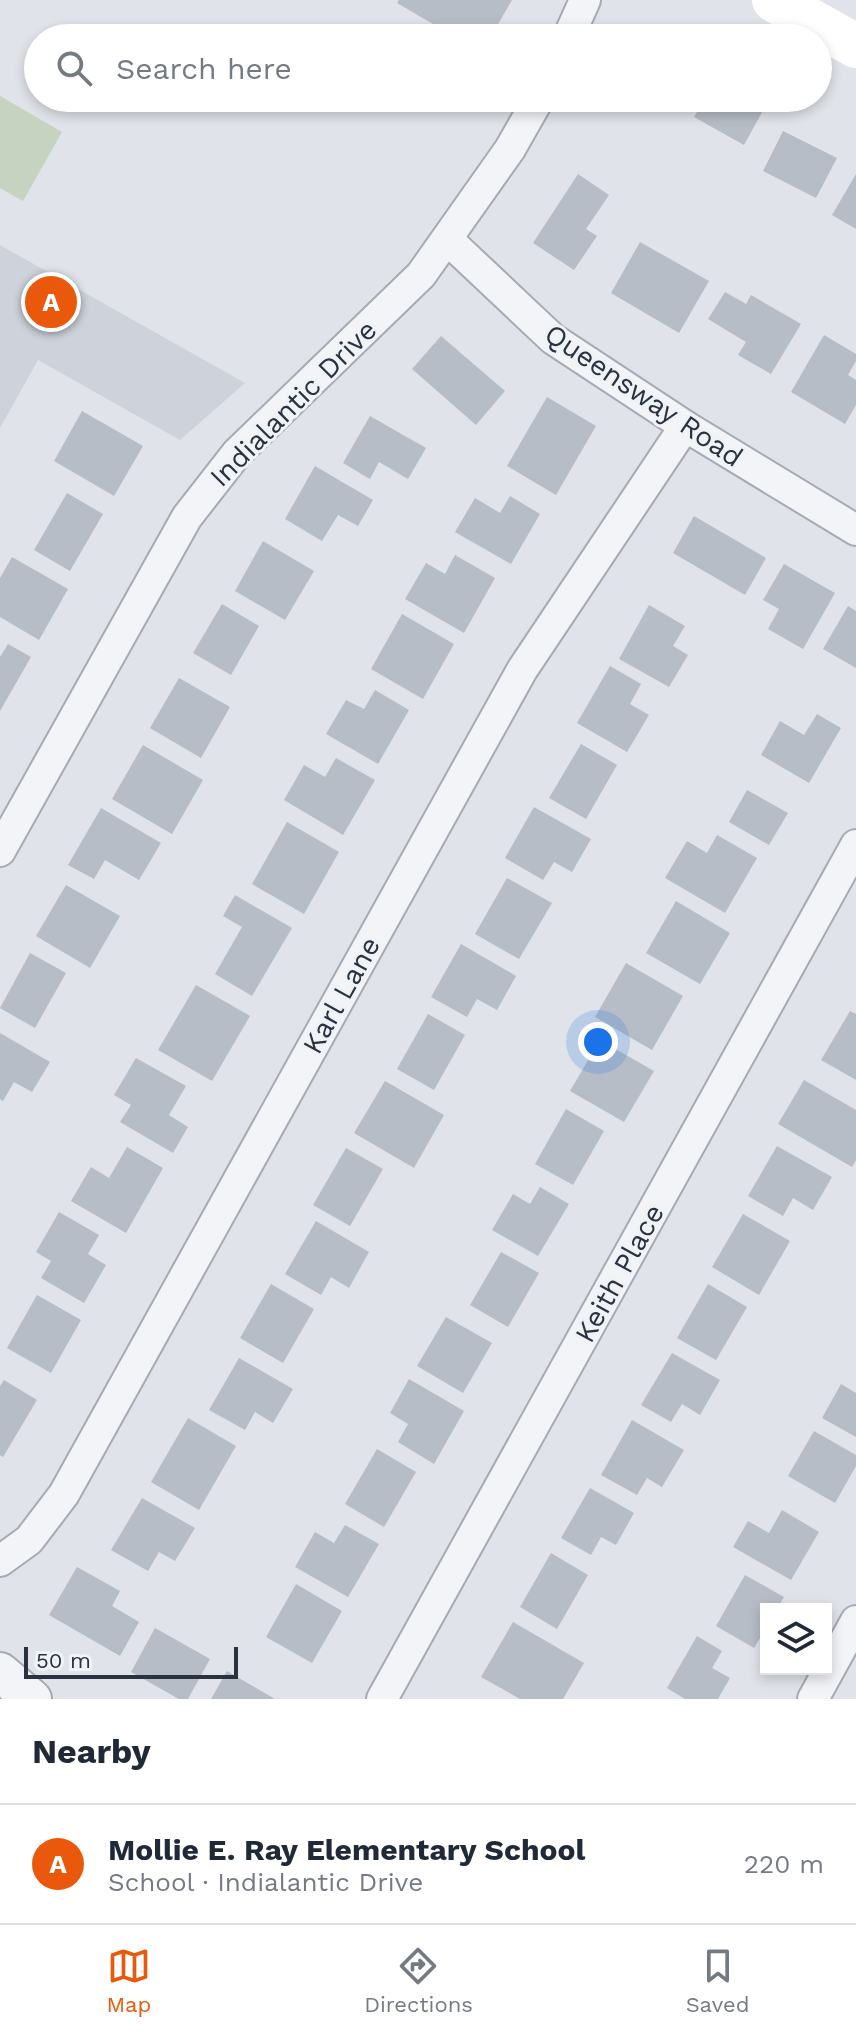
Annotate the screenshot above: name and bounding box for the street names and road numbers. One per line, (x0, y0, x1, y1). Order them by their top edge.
street label: Indialantic Drive (203, 313, 383, 493)
street label: Queensway Road (539, 317, 749, 474)
street label: Karl Lane (296, 931, 387, 1059)
street label: Keith Place (568, 1198, 671, 1348)

